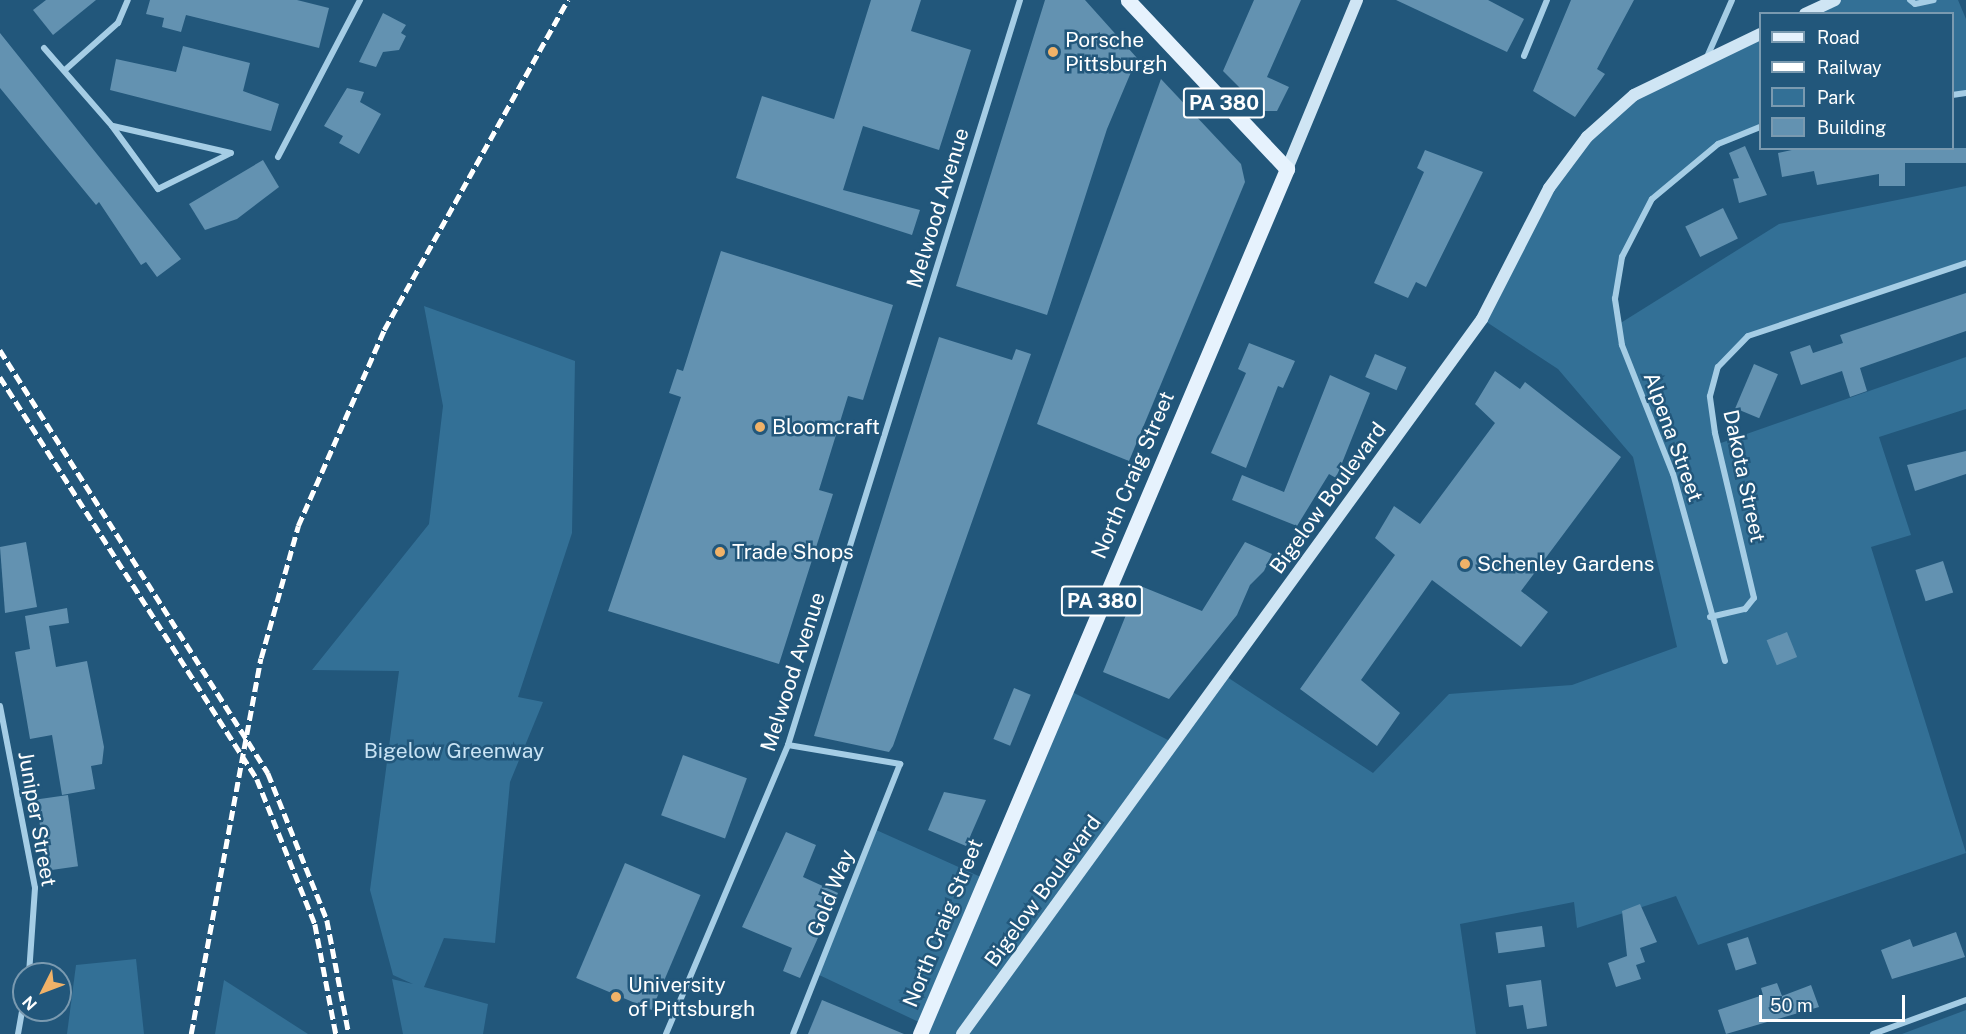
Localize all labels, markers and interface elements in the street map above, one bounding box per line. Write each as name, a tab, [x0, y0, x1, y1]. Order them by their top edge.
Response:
legend	[1759, 12, 1954, 150]
place label: Porsche Pittsburgh	[1065, 27, 1167, 77]
text: Road	[1817, 27, 1860, 48]
marker: Porsche Pittsburgh	[1046, 45, 1060, 59]
text: Railway	[1817, 57, 1882, 78]
road number: PA 380	[1182, 86, 1266, 120]
text: Park	[1817, 87, 1855, 108]
text: Building	[1817, 117, 1886, 138]
street label: Melwood Avenue	[902, 125, 974, 291]
street label: Alpena Street	[1638, 369, 1708, 505]
street label: North Craig Street	[1086, 387, 1180, 563]
street label: Dakota Street	[1718, 407, 1770, 545]
place label: Bloomcraft	[772, 414, 880, 440]
street label: Bigelow Boulevard	[1265, 417, 1391, 579]
marker: Bloomcraft	[753, 420, 767, 434]
place label: Trade Shops	[732, 539, 854, 565]
marker: Trade Shops	[713, 545, 727, 559]
place label: Schenley Gardens	[1477, 551, 1654, 577]
marker: Schenley Gardens	[1458, 557, 1472, 571]
road number: PA 380	[1060, 584, 1144, 618]
street label: Melwood Avenue	[755, 589, 831, 755]
park label: Bigelow Greenway	[364, 738, 544, 764]
street label: Juniper Street	[13, 749, 61, 889]
street label: Bigelow Boulevard	[980, 810, 1106, 972]
street label: North Craig Street	[898, 835, 988, 1011]
street label: Gold Way	[802, 845, 860, 941]
north arrow	[12, 962, 72, 1022]
place label: University of Pittsburgh	[628, 972, 755, 1022]
scale bar	[1762, 983, 1908, 1021]
marker: University of Pittsburgh	[609, 990, 623, 1004]
text: N	[18, 992, 41, 1014]
text: 50 m	[1770, 995, 1813, 1016]

